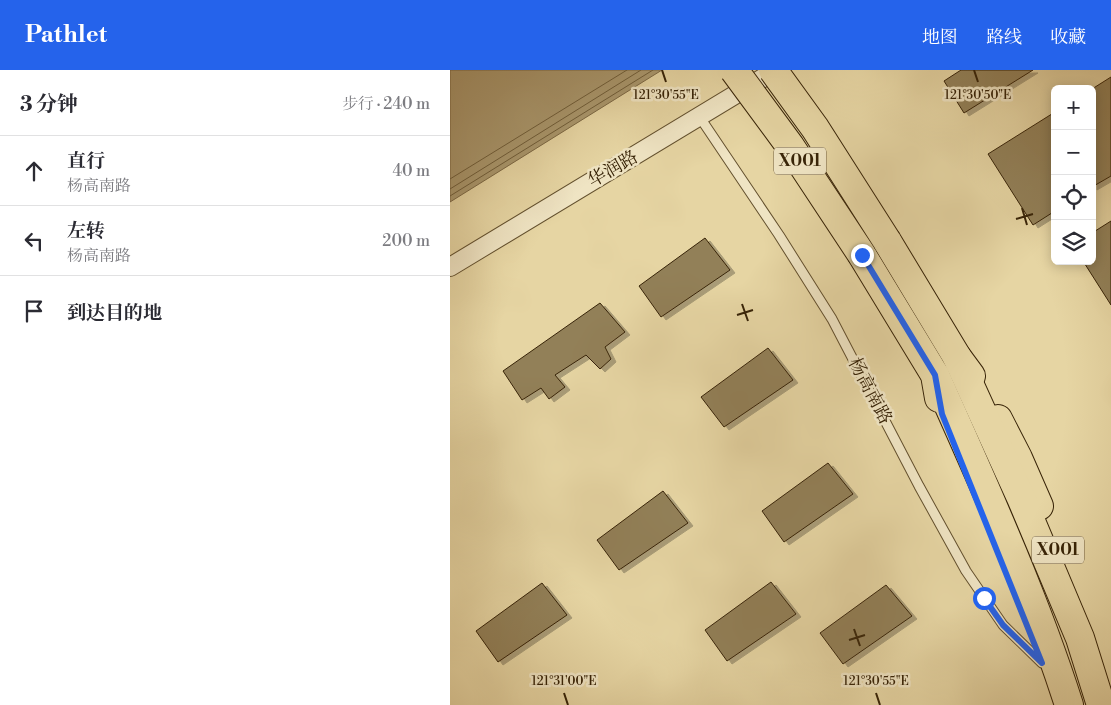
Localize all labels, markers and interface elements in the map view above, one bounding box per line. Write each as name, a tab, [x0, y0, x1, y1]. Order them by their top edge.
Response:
text: Pathlet	[25, 20, 107, 50]
text: 地图	[922, 26, 958, 49]
text: 路线	[986, 26, 1022, 49]
text: 收藏	[1050, 26, 1086, 49]
map controls	[1051, 85, 1096, 265]
button: +	[1051, 85, 1096, 130]
text: 121°30'55"E	[633, 88, 699, 103]
text: 121°30'50"E	[945, 88, 1011, 103]
text: 3 分钟	[20, 92, 78, 118]
text: 步行 · 240 m	[342, 94, 430, 114]
button: −	[1051, 130, 1096, 175]
street label: 华润路	[584, 146, 642, 192]
road number: X001	[774, 148, 826, 174]
text: 直行	[67, 149, 105, 173]
icon: ahead	[20, 157, 48, 185]
text: 40 m	[393, 161, 430, 181]
button: locate	[1051, 175, 1096, 220]
text: 杨高南路	[67, 176, 131, 196]
text: 左转	[67, 219, 105, 243]
button: layers	[1051, 220, 1096, 265]
icon: left	[20, 227, 48, 255]
text: 200 m	[382, 231, 430, 251]
route end	[851, 244, 874, 267]
text: 杨高南路	[67, 246, 131, 266]
icon: arrive	[20, 297, 48, 325]
text: 到达目的地	[67, 301, 162, 325]
street label: 杨高南路	[843, 354, 897, 428]
road number: X001	[1032, 536, 1084, 564]
route start	[973, 587, 996, 610]
text: 121°31'00"E	[531, 674, 597, 689]
text: 121°30'55"E	[843, 674, 909, 689]

